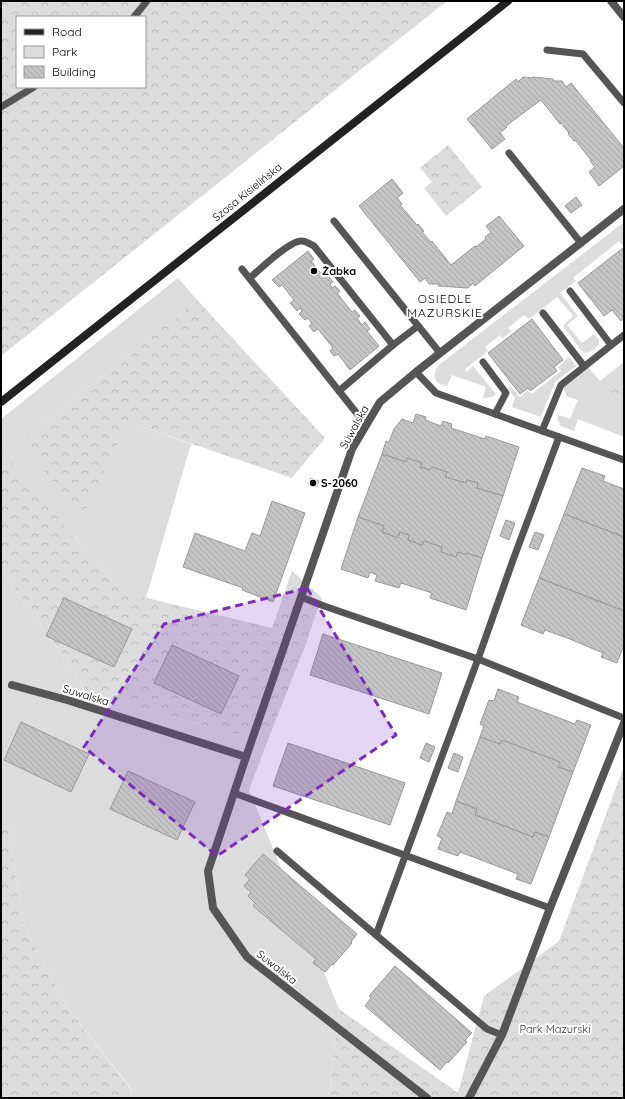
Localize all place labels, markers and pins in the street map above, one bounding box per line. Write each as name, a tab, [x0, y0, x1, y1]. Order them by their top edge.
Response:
place label: Żabka	[322, 264, 356, 278]
marker: Żabka	[309, 266, 319, 276]
place label: S-2060	[321, 476, 358, 490]
marker: S-2060	[308, 478, 318, 488]

